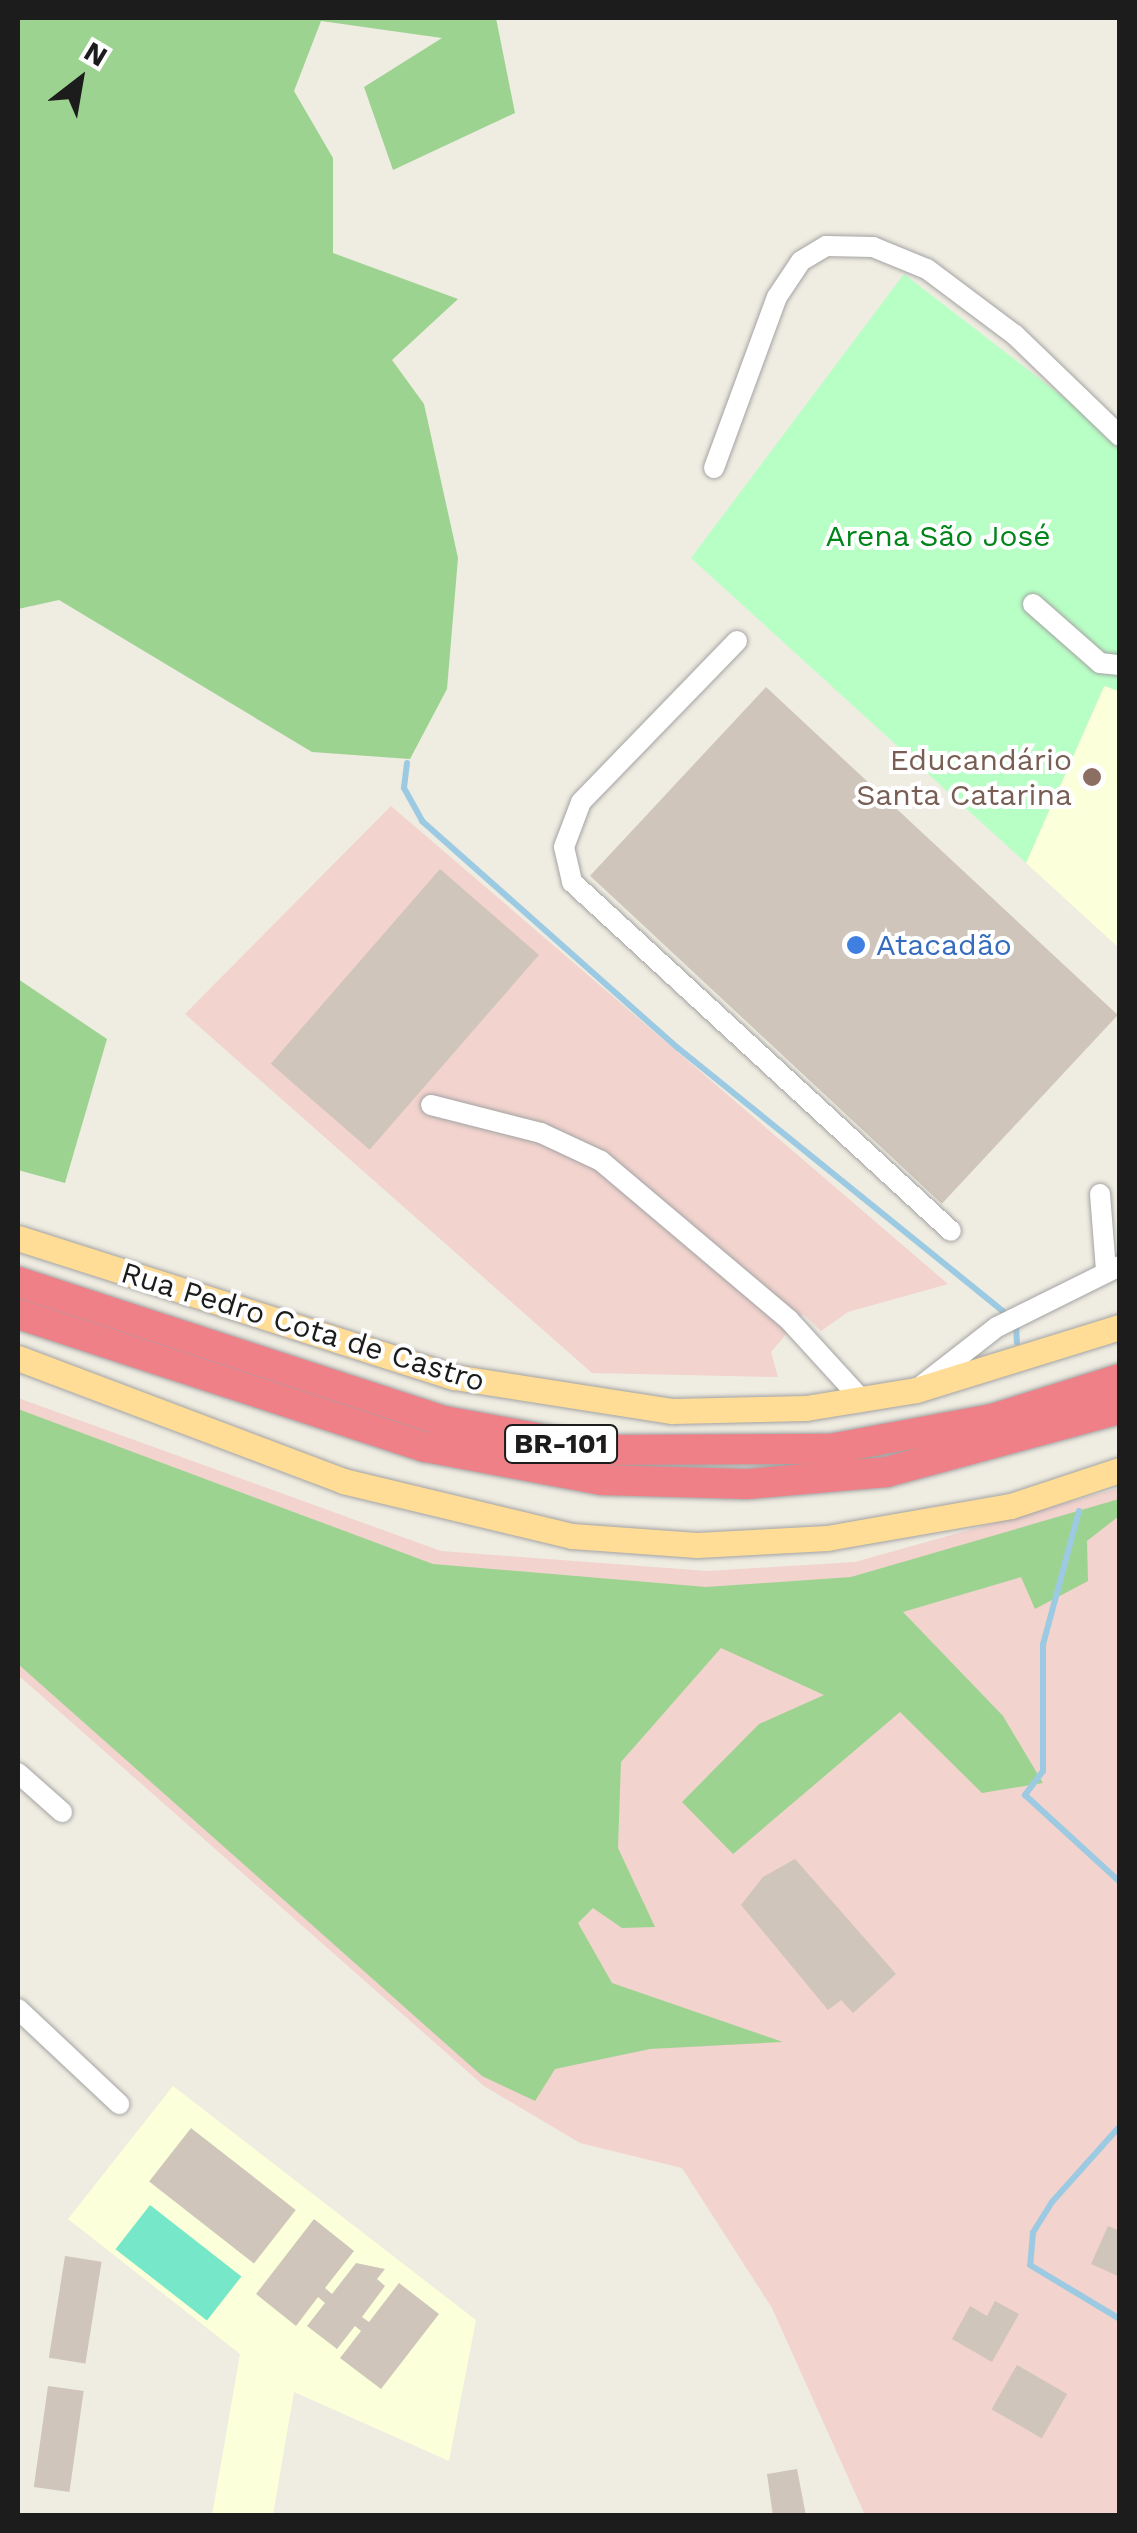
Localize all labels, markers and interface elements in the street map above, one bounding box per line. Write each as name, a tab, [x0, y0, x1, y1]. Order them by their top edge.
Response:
north arrow	[30, 30, 130, 130]
text: N	[78, 34, 113, 73]
park label: Arena São José	[825, 518, 1051, 554]
place label: Educandário Santa Catarina	[856, 742, 1072, 812]
marker: Educandário Santa Catarina	[1081, 766, 1103, 788]
place label: Atacadão	[876, 927, 1012, 963]
marker: Atacadão	[845, 934, 867, 956]
street label: Rua Pedro Cota de Castro	[116, 1254, 490, 1400]
road number: BR-101	[504, 1421, 618, 1467]

